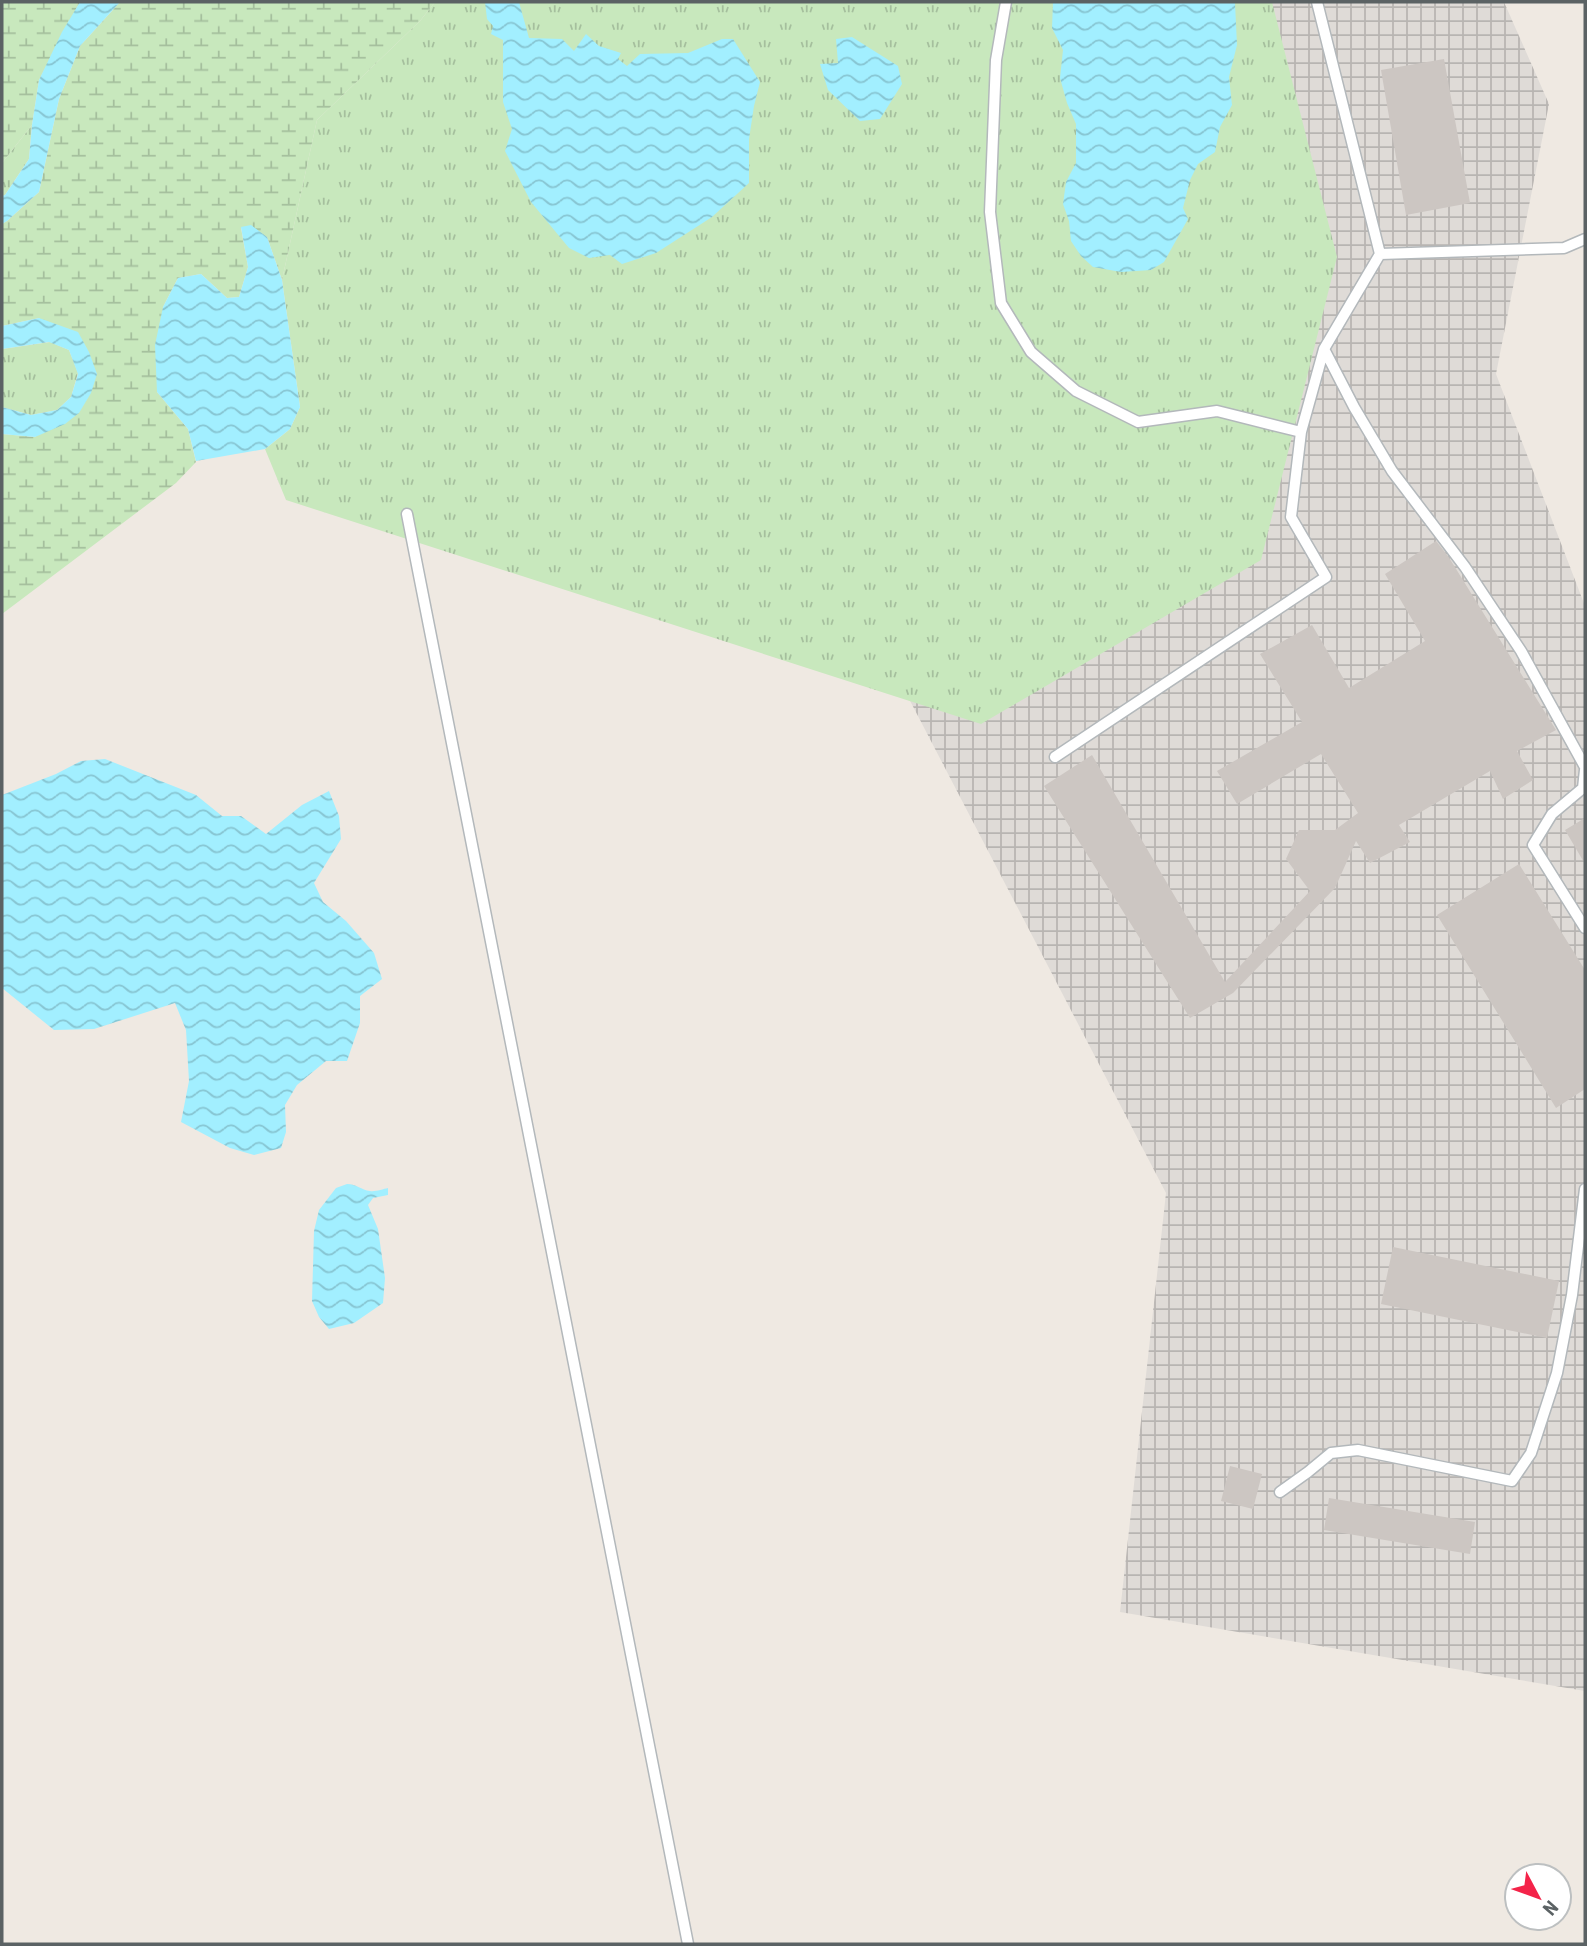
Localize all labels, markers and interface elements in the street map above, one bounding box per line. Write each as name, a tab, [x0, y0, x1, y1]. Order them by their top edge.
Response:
north arrow	[1503, 1862, 1573, 1932]
text: N	[1538, 1896, 1563, 1920]

